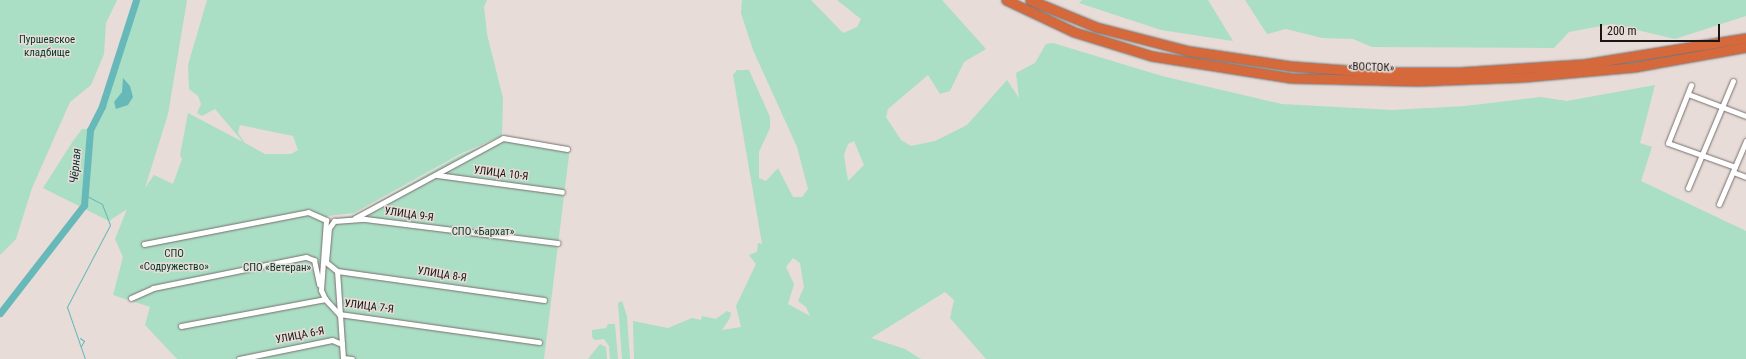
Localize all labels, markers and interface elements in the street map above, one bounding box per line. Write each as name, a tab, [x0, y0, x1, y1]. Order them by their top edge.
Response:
scale bar	[1602, 16, 1722, 42]
text: 200 m	[1607, 24, 1637, 38]
park label: Пуршевское кладбище	[19, 34, 75, 60]
street label: «ВОСТОК»	[1348, 61, 1394, 75]
water label: Чёрная	[67, 148, 85, 184]
street label: УЛИЦА 10-Я	[473, 164, 529, 184]
street label: УЛИЦА 9-Я	[383, 205, 435, 225]
park label: СПО «Бархат»	[452, 225, 514, 239]
park label: СПО «Содружество»	[139, 248, 209, 274]
park label: СПО «Ветеран»	[243, 261, 311, 275]
street label: УЛИЦА 8-Я	[416, 265, 468, 285]
street label: УЛИЦА 7-Я	[344, 297, 394, 317]
street label: УЛИЦА 6-Я	[274, 325, 326, 347]

